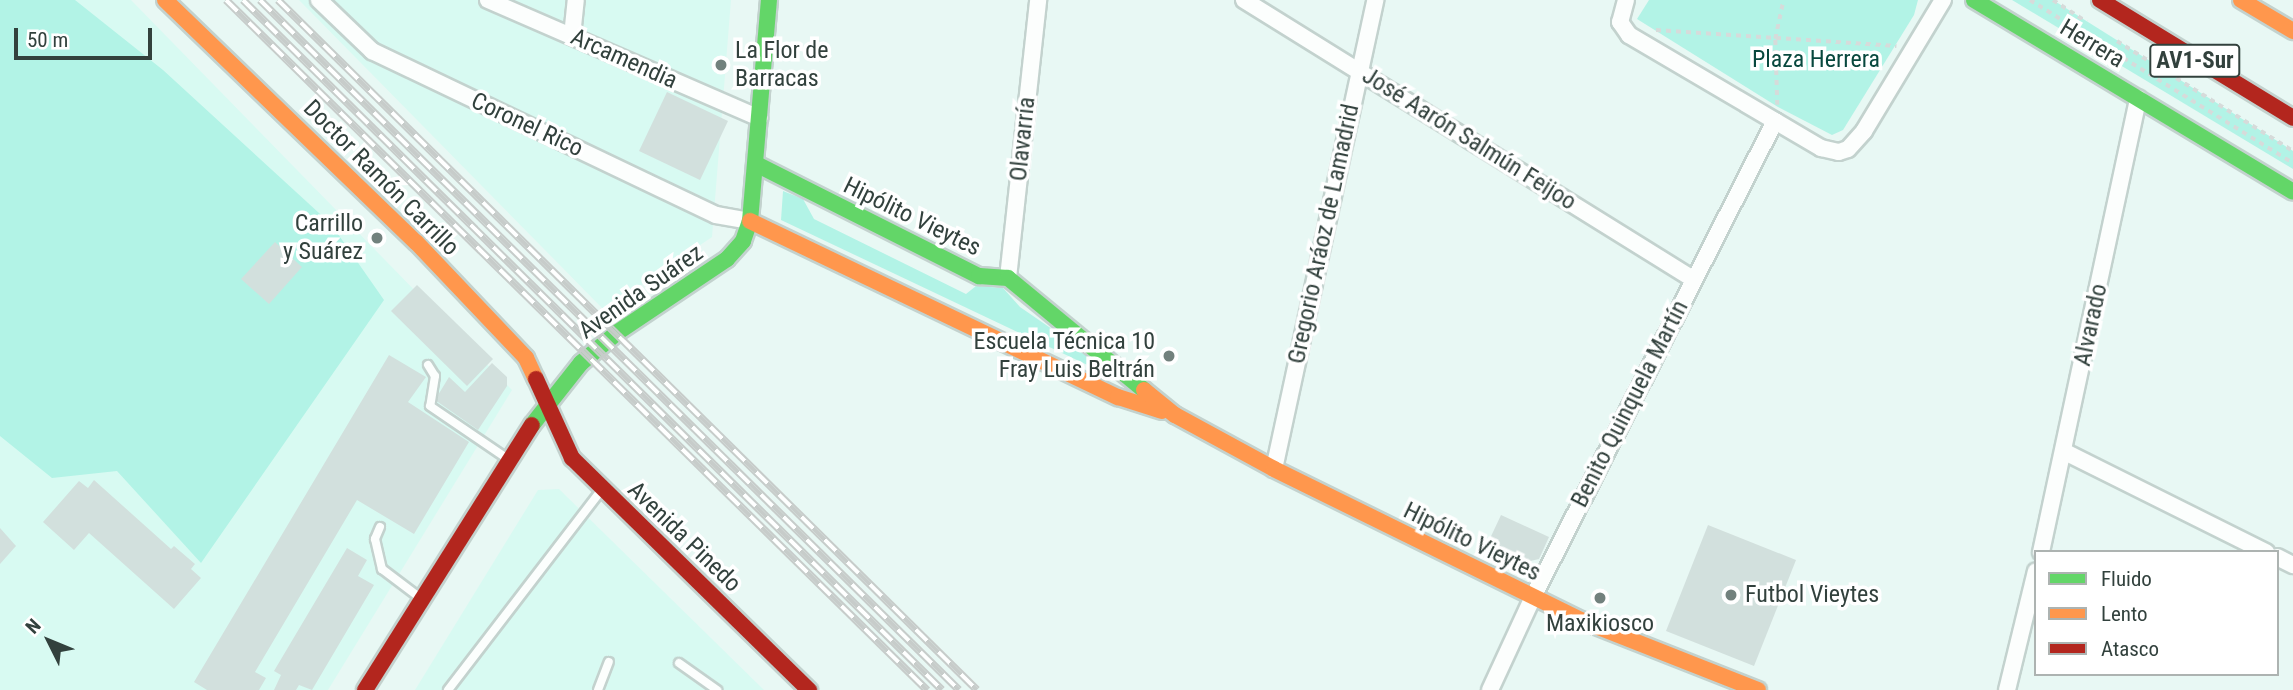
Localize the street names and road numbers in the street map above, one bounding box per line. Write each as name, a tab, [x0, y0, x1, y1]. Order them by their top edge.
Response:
street label: Herrera	[2055, 14, 2129, 74]
street label: Arcamendia	[566, 23, 682, 95]
road number: AV1-Sur	[2148, 41, 2242, 80]
street label: José Aarón Salmún Feijoo	[1357, 61, 1581, 217]
street label: Coronel Rico	[467, 87, 587, 163]
street label: Doctor Ramón Carrillo	[297, 94, 465, 262]
street label: Olavarría	[1004, 95, 1042, 183]
street label: Gregorio Aráoz de Lamadrid	[1282, 102, 1366, 366]
street label: Hipólito Vieytes	[839, 171, 985, 263]
street label: Avenida Suárez	[573, 239, 709, 345]
street label: Alvarado	[2068, 281, 2114, 369]
street label: Benito Quinquela Martín	[1565, 296, 1695, 512]
street label: Avenida Pinedo	[621, 476, 747, 598]
street label: Hipólito Vieytes	[1399, 496, 1545, 588]

